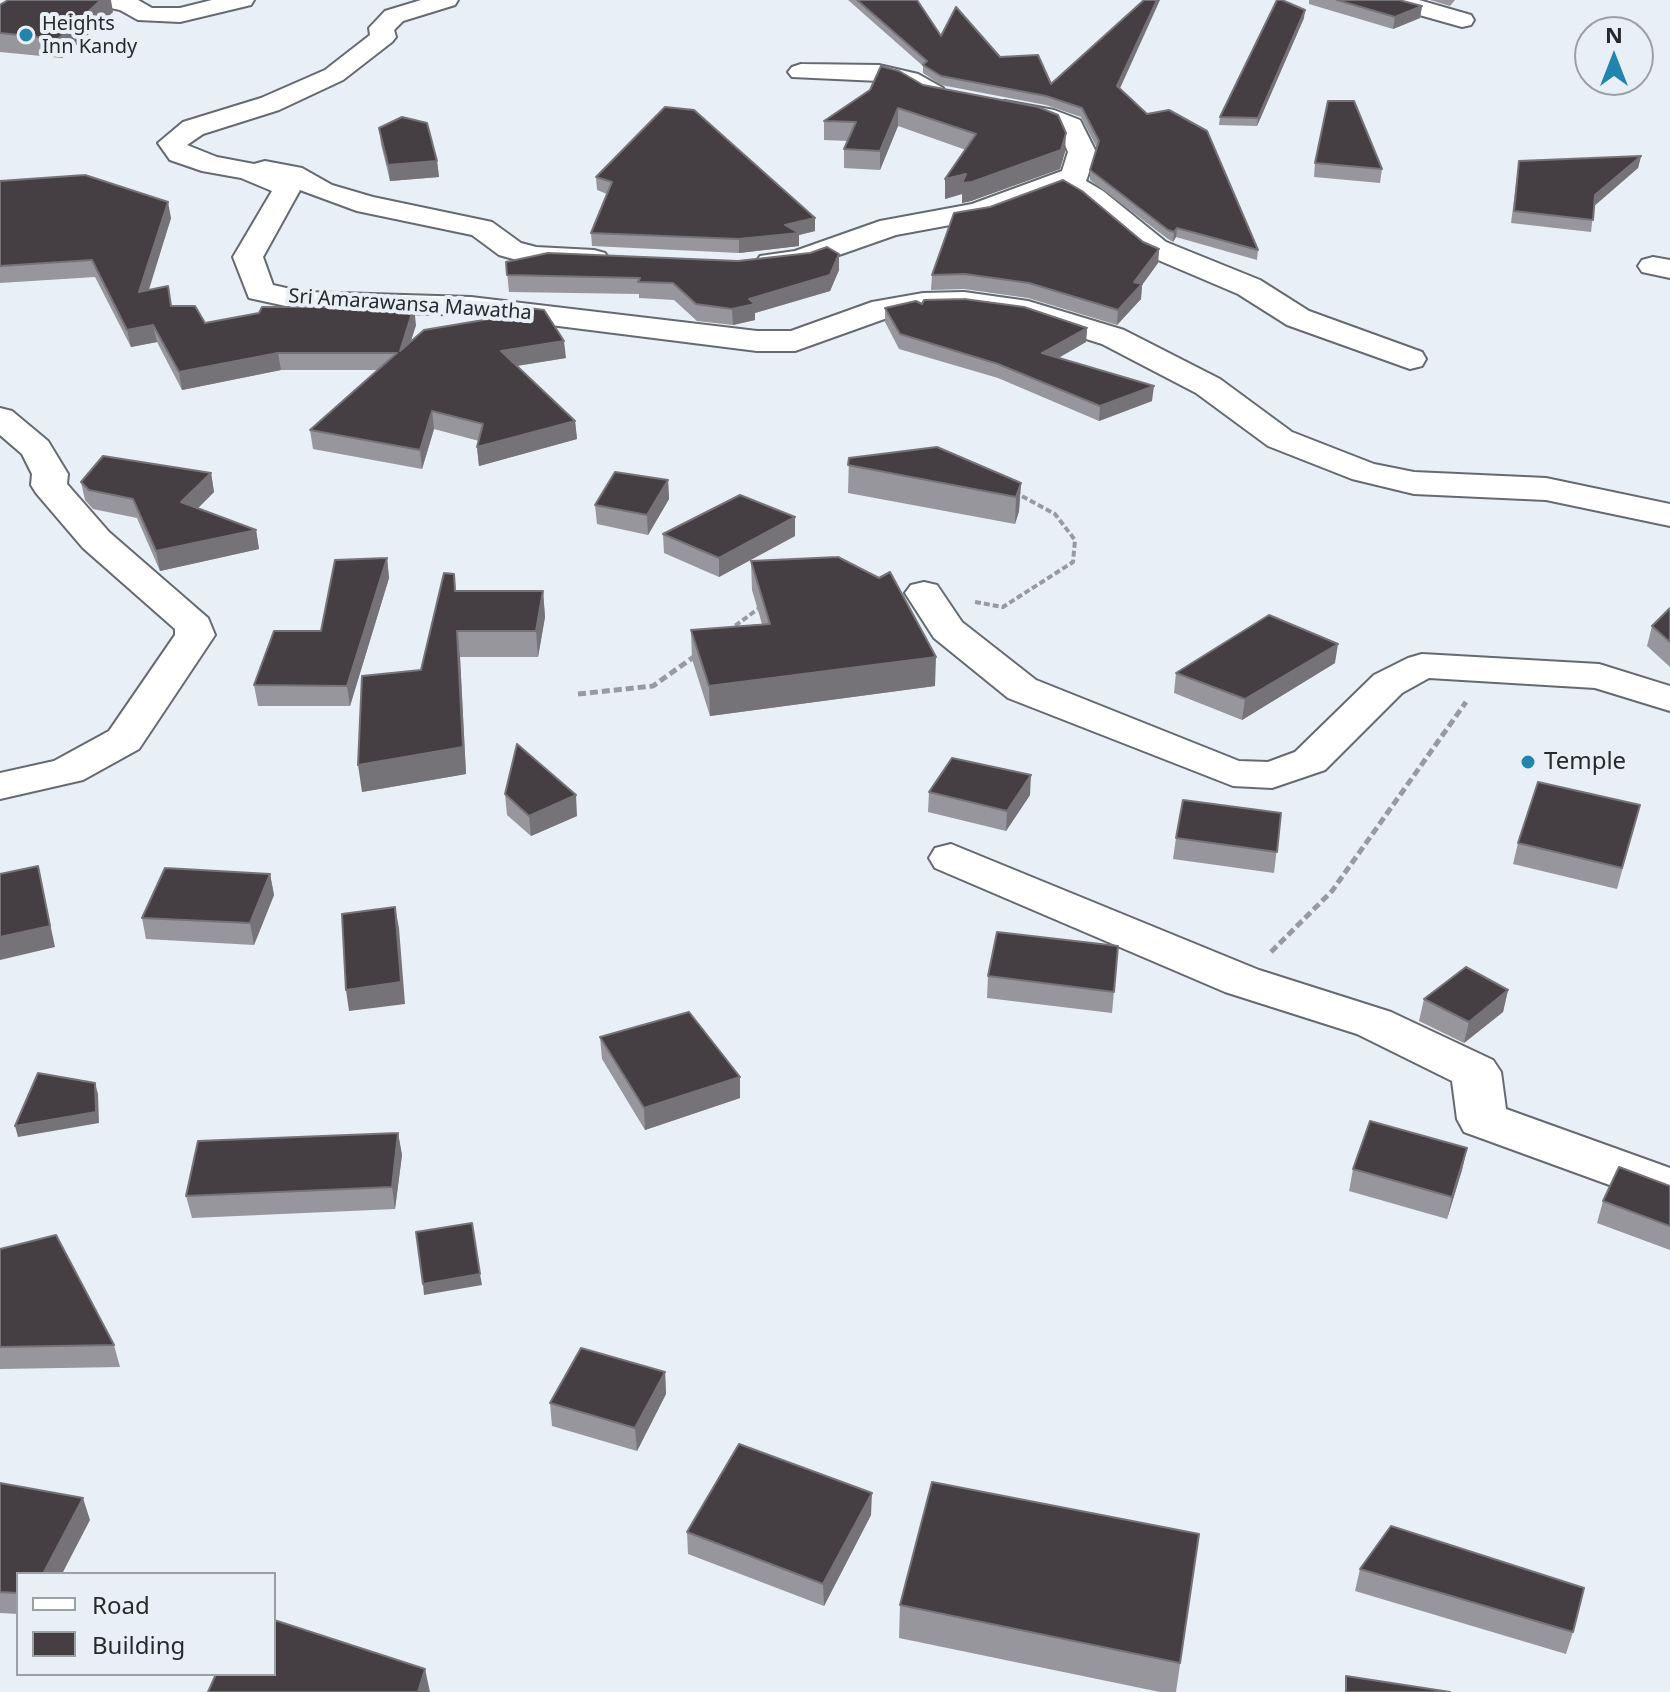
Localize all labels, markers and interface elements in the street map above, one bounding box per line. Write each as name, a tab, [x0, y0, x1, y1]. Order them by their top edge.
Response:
place label: Heights Inn Kandy	[42, 12, 137, 59]
north arrow	[1574, 16, 1654, 96]
text: N	[1605, 19, 1623, 49]
marker: Heights Inn Kandy	[17, 26, 35, 44]
street label: Sri Amarawansa Mawatha	[288, 285, 532, 325]
place label: Temple	[1544, 748, 1626, 776]
marker: Temple	[1519, 753, 1537, 771]
legend	[16, 1572, 276, 1676]
text: Road	[92, 1588, 150, 1621]
text: Building	[92, 1628, 185, 1661]

